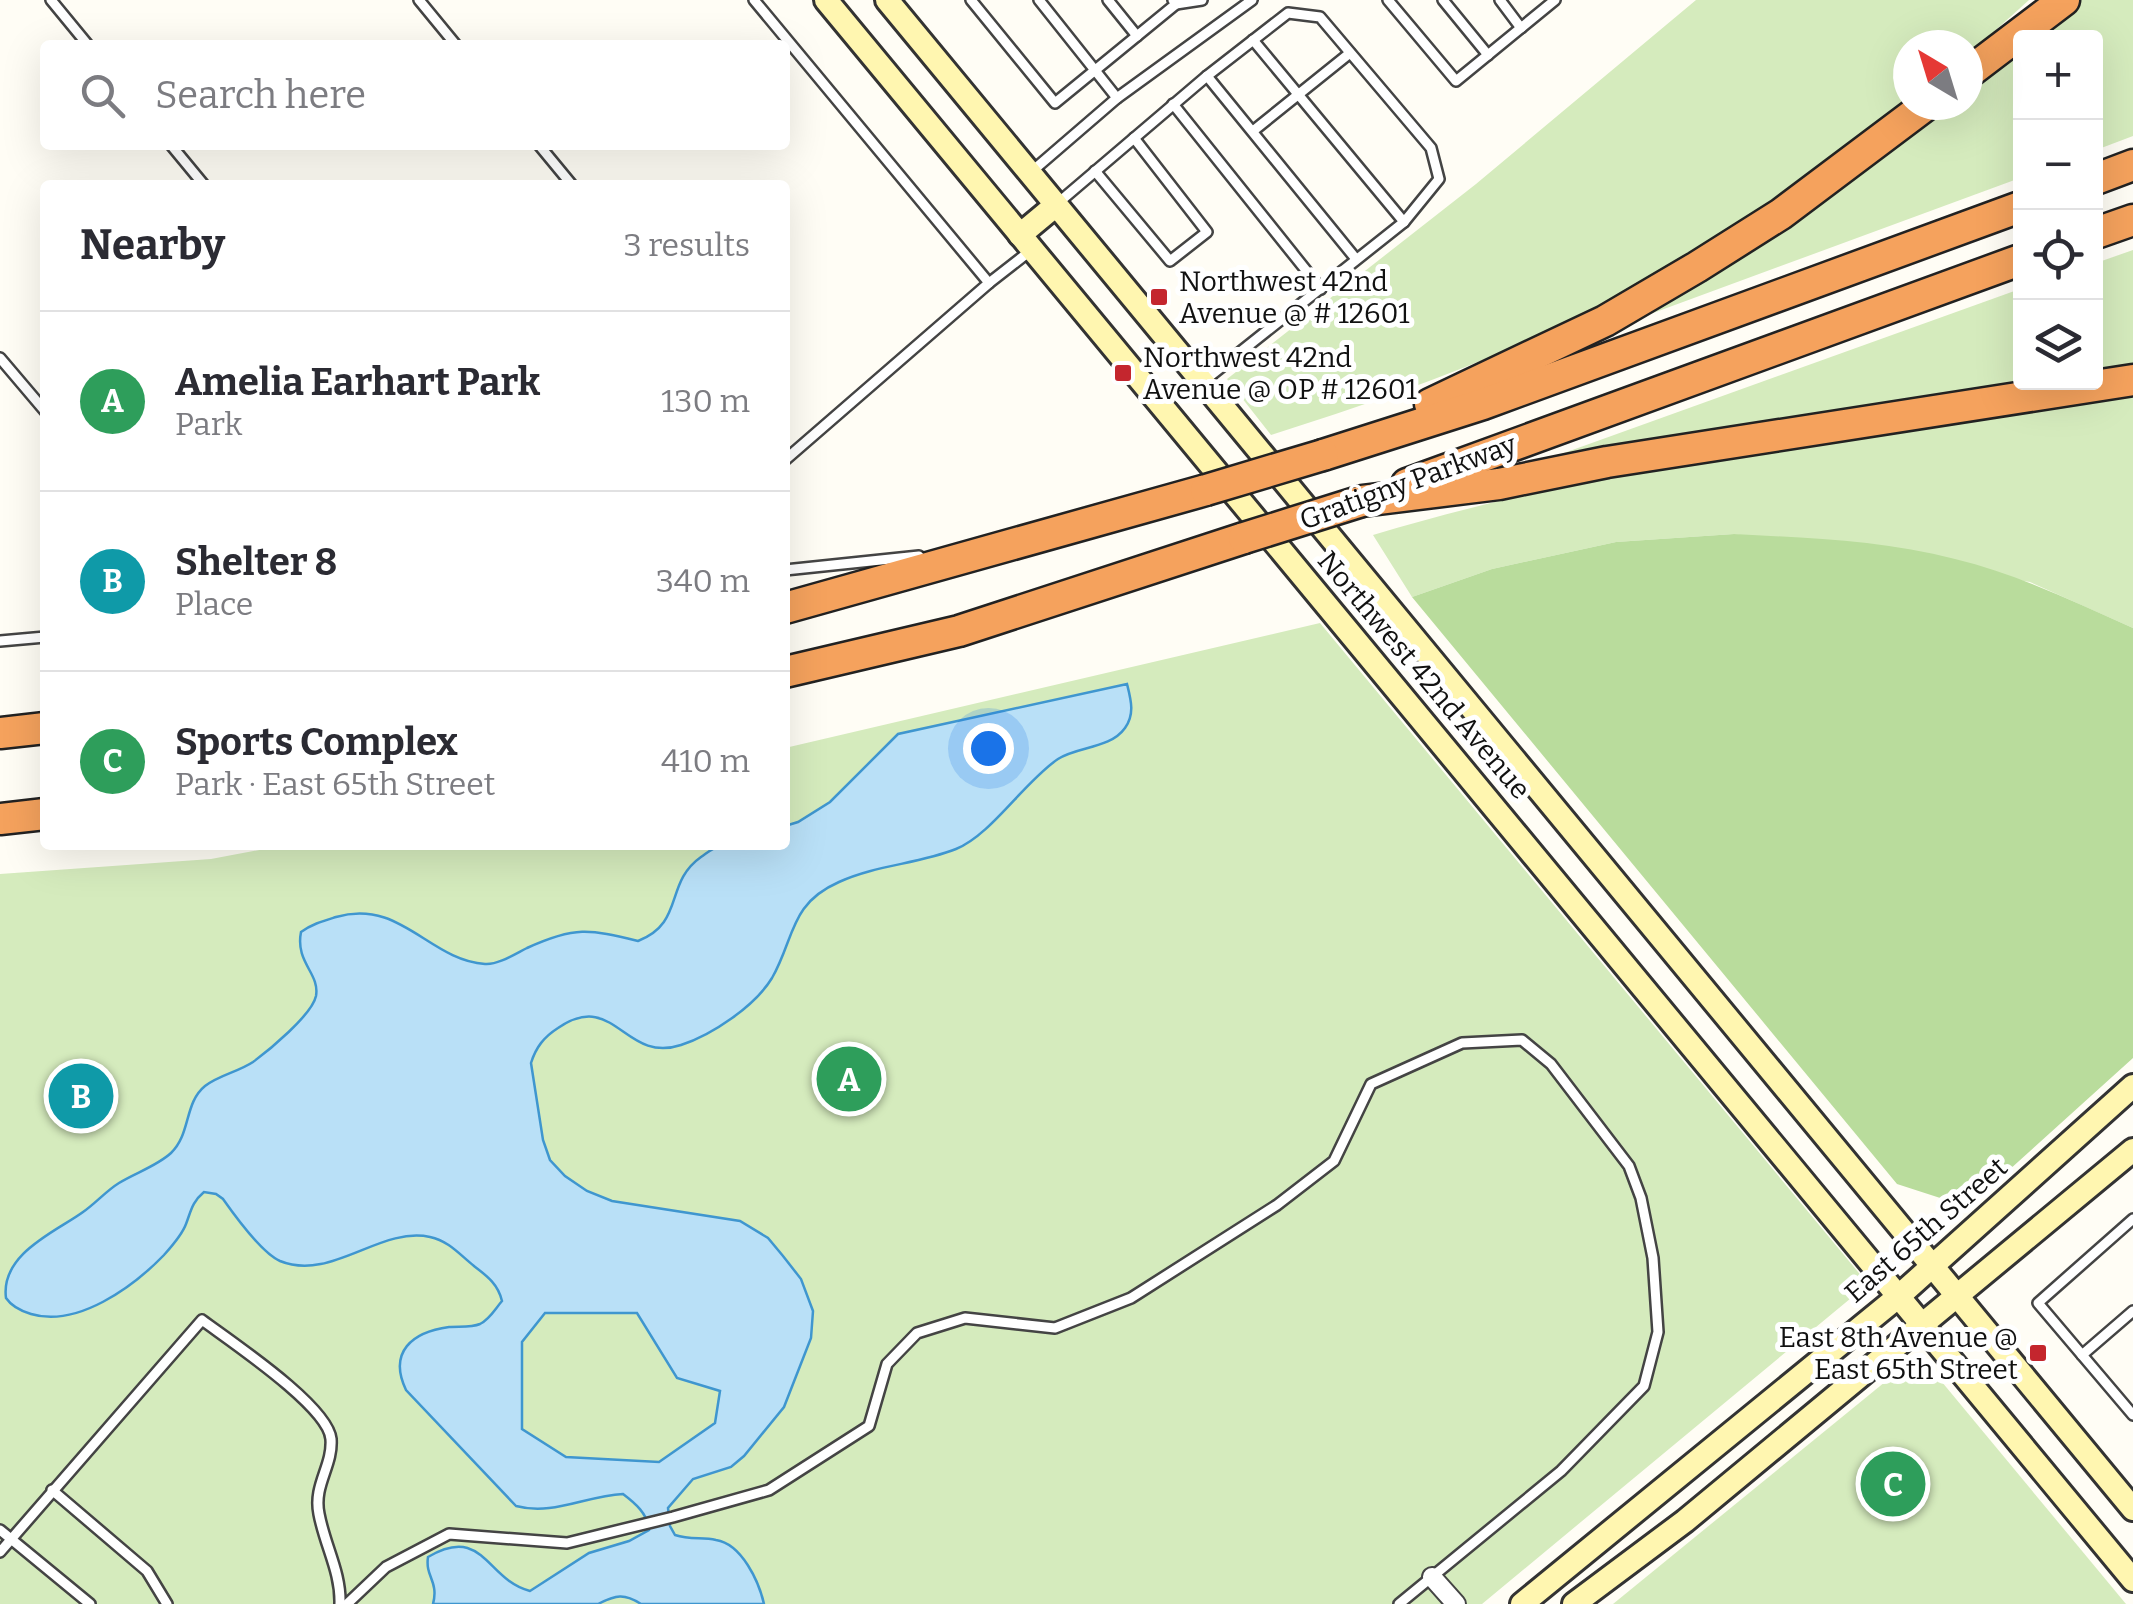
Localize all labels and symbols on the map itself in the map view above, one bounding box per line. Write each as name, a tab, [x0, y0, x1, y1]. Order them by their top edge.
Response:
north arrow	[1893, 30, 1983, 120]
place label: Northwest 42nd Avenue @ # 12601	[1179, 265, 1410, 330]
marker: Northwest 42nd Avenue @ # 12601	[1148, 286, 1170, 308]
place label: Northwest 42nd Avenue @ OP # 12601	[1143, 341, 1417, 406]
marker: Northwest 42nd Avenue @ OP # 12601	[1112, 362, 1134, 384]
street label: Gratigny Parkway	[1295, 427, 1521, 537]
street label: Northwest 42nd Avenue	[1311, 545, 1537, 805]
your location	[963, 723, 1014, 774]
pin: A	[816, 1042, 882, 1116]
pin: B	[48, 1058, 114, 1134]
street label: East 65th Street	[1838, 1151, 2014, 1309]
place label: East 8th Avenue @ East 65th Street	[1779, 1321, 2018, 1386]
marker: East 8th Avenue @ East 65th Street	[2027, 1342, 2049, 1364]
pin: C	[1860, 1446, 1926, 1522]

